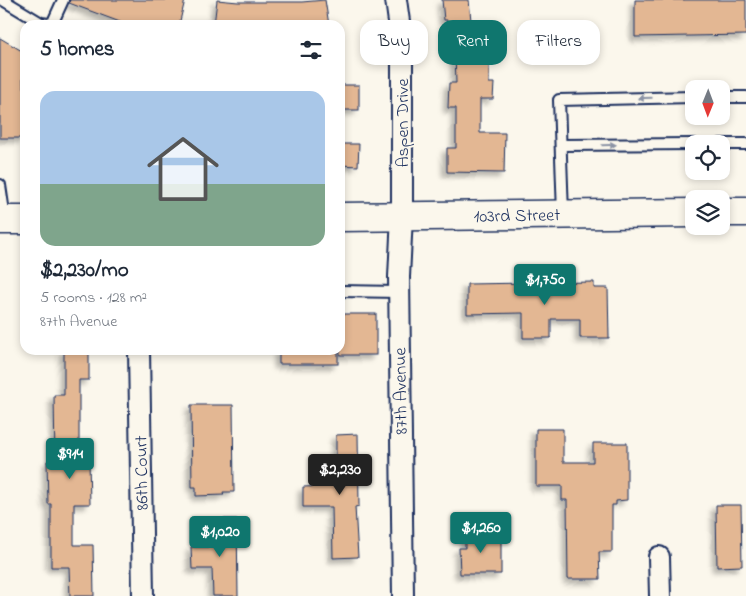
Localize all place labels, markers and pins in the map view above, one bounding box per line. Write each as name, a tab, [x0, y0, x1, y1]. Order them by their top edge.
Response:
pin: $1,750	[504, 264, 586, 306]
pin: $914	[40, 438, 100, 480]
pin: $2,230	[299, 454, 381, 496]
pin: $1,260	[440, 512, 522, 554]
pin: $1,020	[179, 516, 261, 558]

